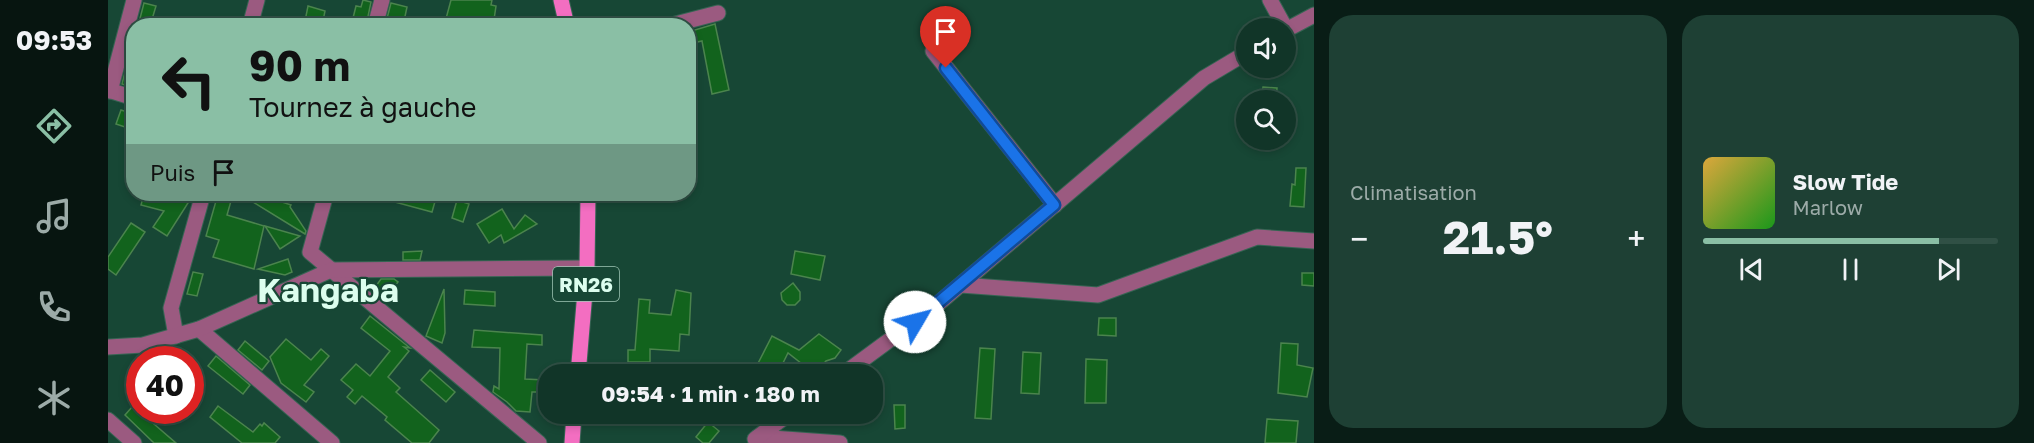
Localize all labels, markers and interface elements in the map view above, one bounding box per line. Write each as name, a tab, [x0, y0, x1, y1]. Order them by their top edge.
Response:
pin	[920, 6, 971, 68]
icon: arrive	[929, 15, 962, 48]
map controls	[1236, 18, 1296, 150]
button: sound	[1236, 18, 1296, 78]
text: 09:53	[16, 24, 92, 56]
text: 90 m	[249, 40, 350, 90]
icon: left	[150, 42, 228, 120]
button: search	[1236, 90, 1296, 150]
text: Tournez à gauche	[249, 91, 476, 123]
icon: directions	[33, 105, 75, 147]
icon: arrive	[207, 156, 240, 189]
text: Puis	[150, 159, 195, 186]
text: Slow Tide	[1793, 168, 1898, 195]
text: Climatisation	[1350, 180, 1477, 204]
icon: music	[33, 195, 75, 237]
text: Marlow	[1793, 195, 1863, 219]
text: 21.5°	[1443, 210, 1553, 264]
text: −	[1350, 219, 1368, 258]
text: +	[1627, 219, 1646, 258]
icon: previous	[1735, 253, 1768, 286]
icon: pause	[1834, 253, 1867, 286]
icon: next	[1932, 253, 1965, 286]
road number: RN26	[553, 267, 619, 301]
district label: Kangaba	[257, 270, 399, 309]
icon: phone	[33, 286, 75, 328]
position arrow	[883, 290, 947, 354]
speed limit sign: 40	[126, 346, 204, 424]
icon: climate	[33, 377, 75, 419]
text: 09:54 · 1 min · 180 m	[601, 380, 820, 407]

